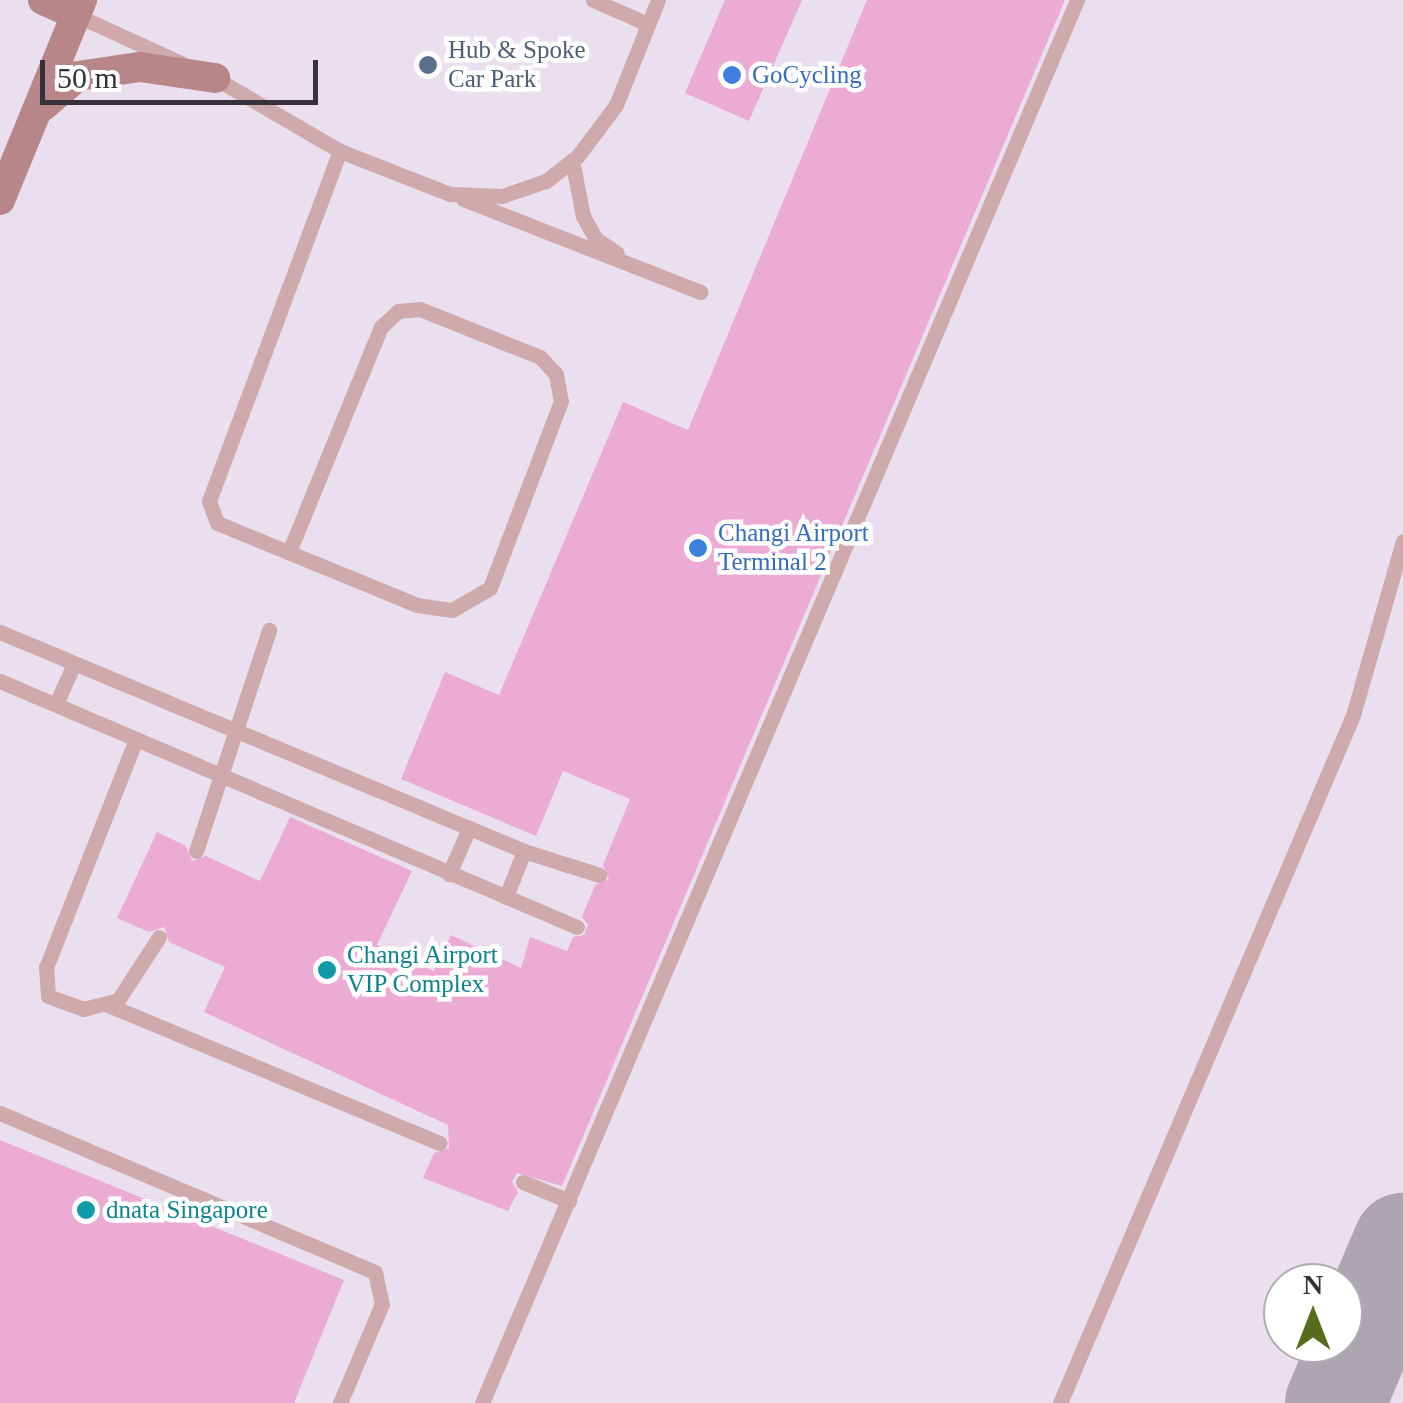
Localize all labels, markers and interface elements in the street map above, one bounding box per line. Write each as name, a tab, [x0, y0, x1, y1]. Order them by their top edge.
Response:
place label: Hub & Spoke Car Park	[448, 36, 586, 95]
scale bar	[45, 40, 322, 102]
marker: Hub & Spoke Car Park	[417, 54, 439, 76]
place label: GoCycling	[752, 60, 862, 90]
text: 50 m	[57, 61, 118, 94]
marker: GoCycling	[721, 64, 743, 86]
place label: Changi Airport Terminal 2	[718, 519, 870, 578]
marker: Changi Airport Terminal 2	[687, 537, 709, 559]
place label: Changi Airport VIP Complex	[347, 941, 499, 1000]
marker: Changi Airport VIP Complex	[316, 959, 338, 981]
place label: dnata Singapore	[106, 1195, 268, 1225]
marker: dnata Singapore	[75, 1199, 97, 1221]
north arrow	[1263, 1263, 1363, 1363]
text: N	[1303, 1269, 1323, 1300]

